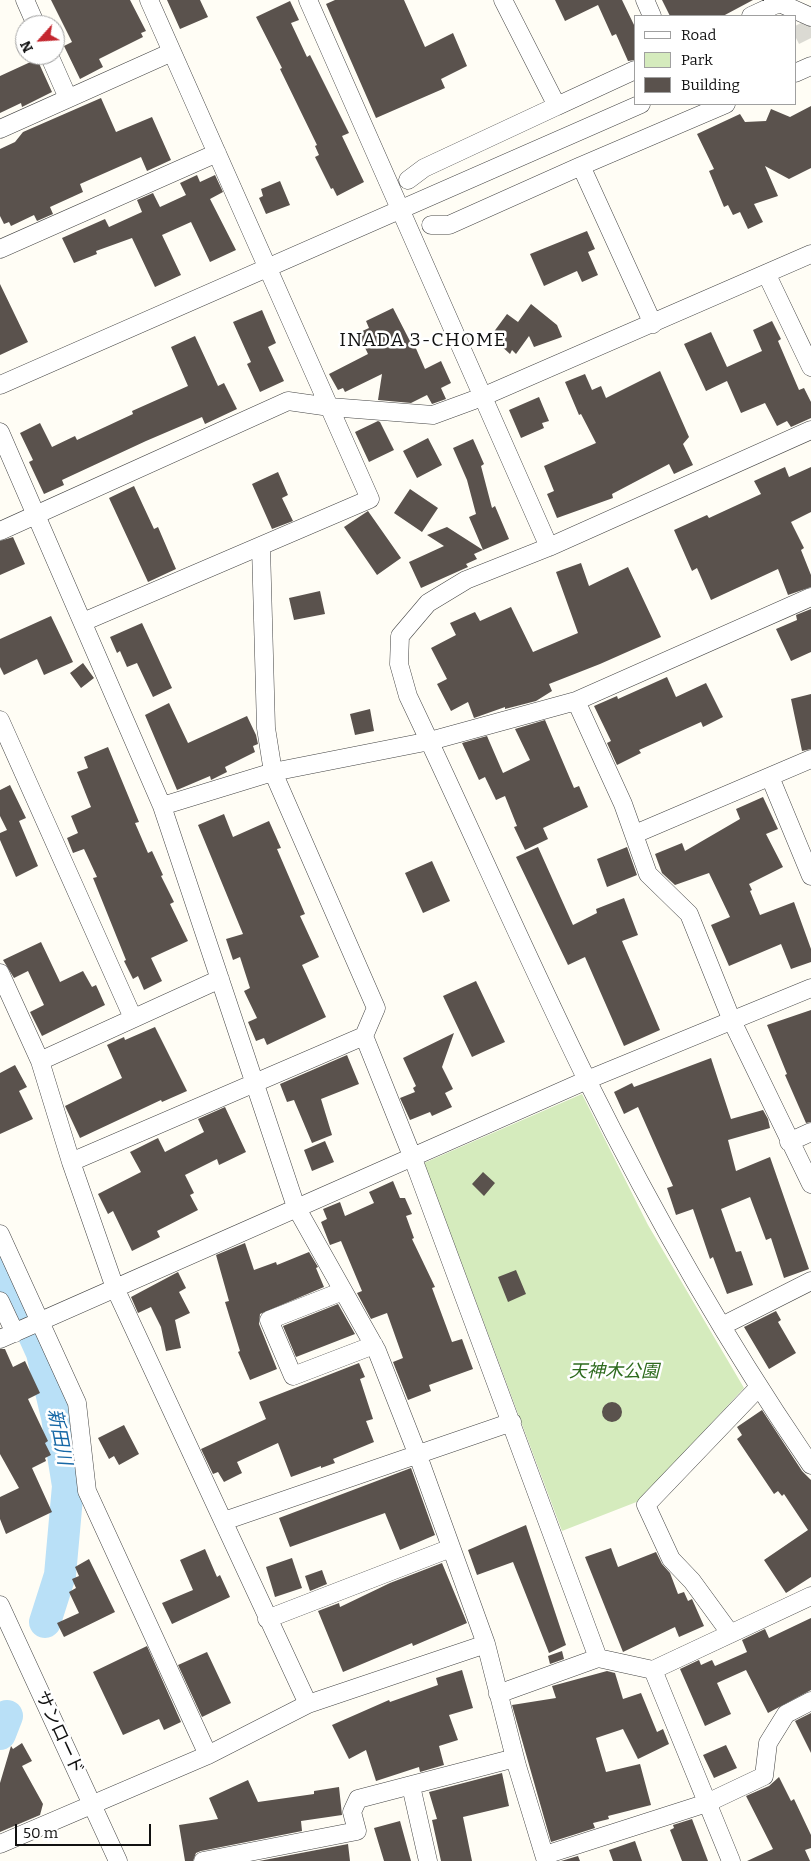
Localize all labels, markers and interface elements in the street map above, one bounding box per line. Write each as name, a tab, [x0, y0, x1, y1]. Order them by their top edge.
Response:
north arrow	[15, 15, 65, 65]
legend	[634, 15, 796, 105]
text: Road	[681, 26, 716, 44]
text: N	[17, 38, 37, 55]
text: Park	[681, 51, 713, 69]
text: Building	[681, 76, 740, 94]
district label: INADA 3-CHOME	[338, 330, 508, 352]
park label: 天神木公園	[569, 1361, 659, 1383]
water label: 新田川	[42, 1407, 76, 1467]
street label: サンロード	[30, 1688, 88, 1778]
scale bar	[18, 1814, 154, 1846]
text: 50 m	[23, 1824, 58, 1842]

